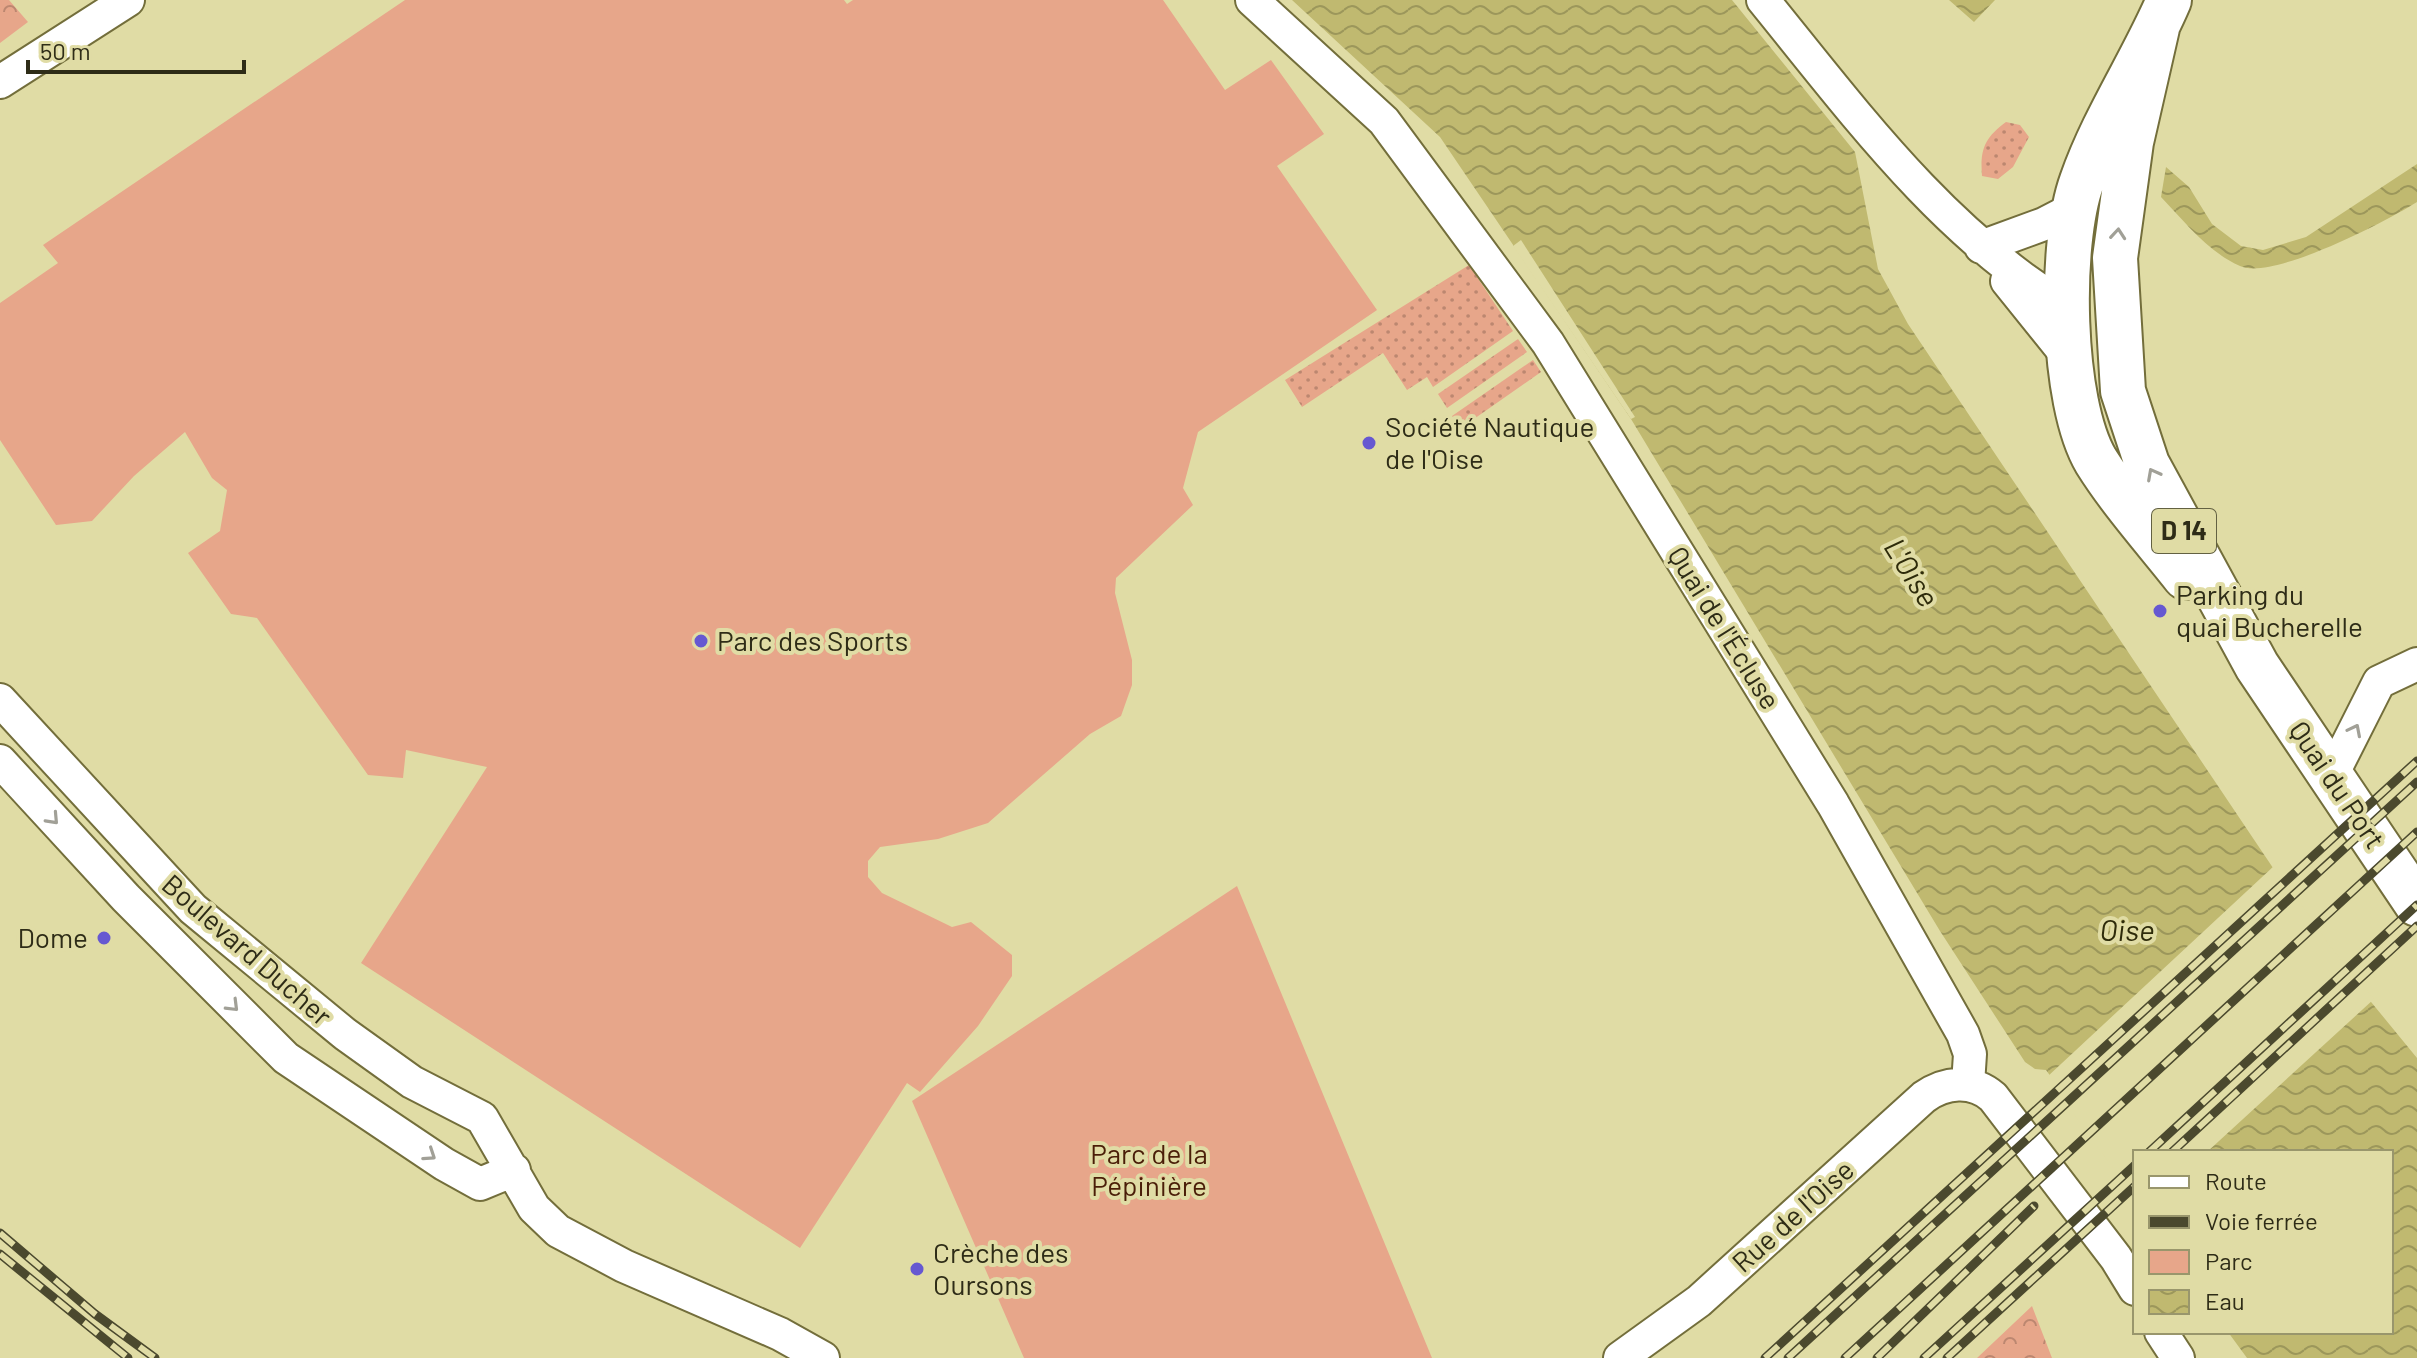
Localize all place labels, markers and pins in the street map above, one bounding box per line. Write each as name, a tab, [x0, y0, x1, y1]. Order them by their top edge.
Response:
place label: Société Nautique de l'Oise	[1385, 409, 1594, 475]
marker: Société Nautique de l'Oise	[1360, 434, 1378, 452]
place label: Parking du quai Bucherelle	[2176, 577, 2363, 643]
marker: Parking du quai Bucherelle	[2151, 602, 2169, 620]
place label: Parc des Sports	[717, 623, 908, 657]
marker: Parc des Sports	[692, 632, 710, 650]
place label: Dome	[18, 920, 88, 954]
marker: Dome	[95, 929, 113, 947]
place label: Crèche des Oursons	[933, 1235, 1068, 1301]
marker: Crèche des Oursons	[908, 1260, 926, 1278]

